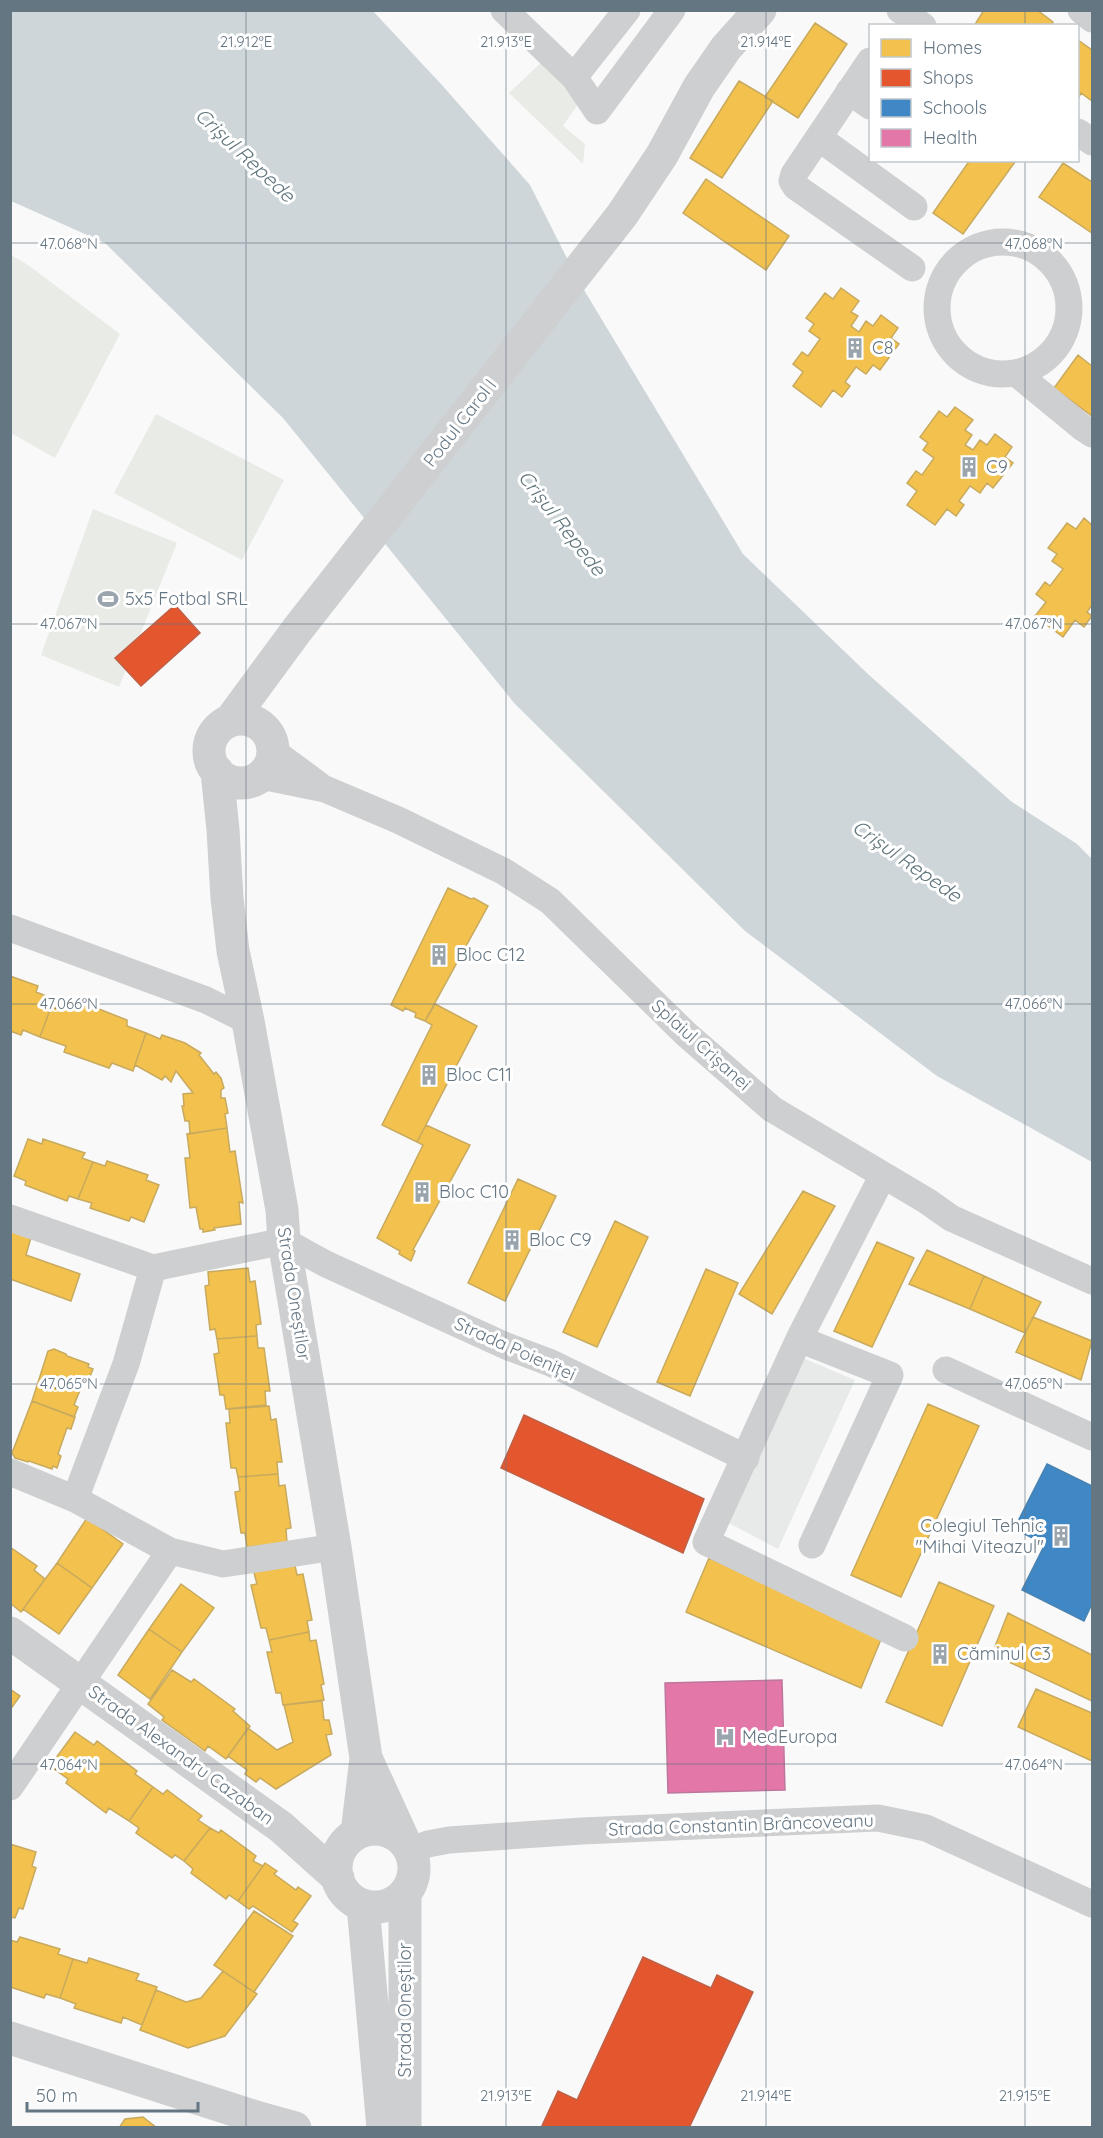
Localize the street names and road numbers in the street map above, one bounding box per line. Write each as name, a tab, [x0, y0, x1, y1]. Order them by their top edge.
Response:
street label: Podul Carol I	[418, 374, 501, 471]
street label: Splaiul Crișanei	[647, 994, 756, 1095]
street label: Strada Oneștilor	[273, 1225, 316, 1363]
street label: Strada Poieniței	[451, 1312, 579, 1386]
street label: Strada Alexandru Cazaban	[84, 1680, 279, 1830]
street label: Strada Constantin Brâncoveanu	[608, 1808, 874, 1841]
street label: Strada Oneștilor	[393, 1942, 416, 2078]

